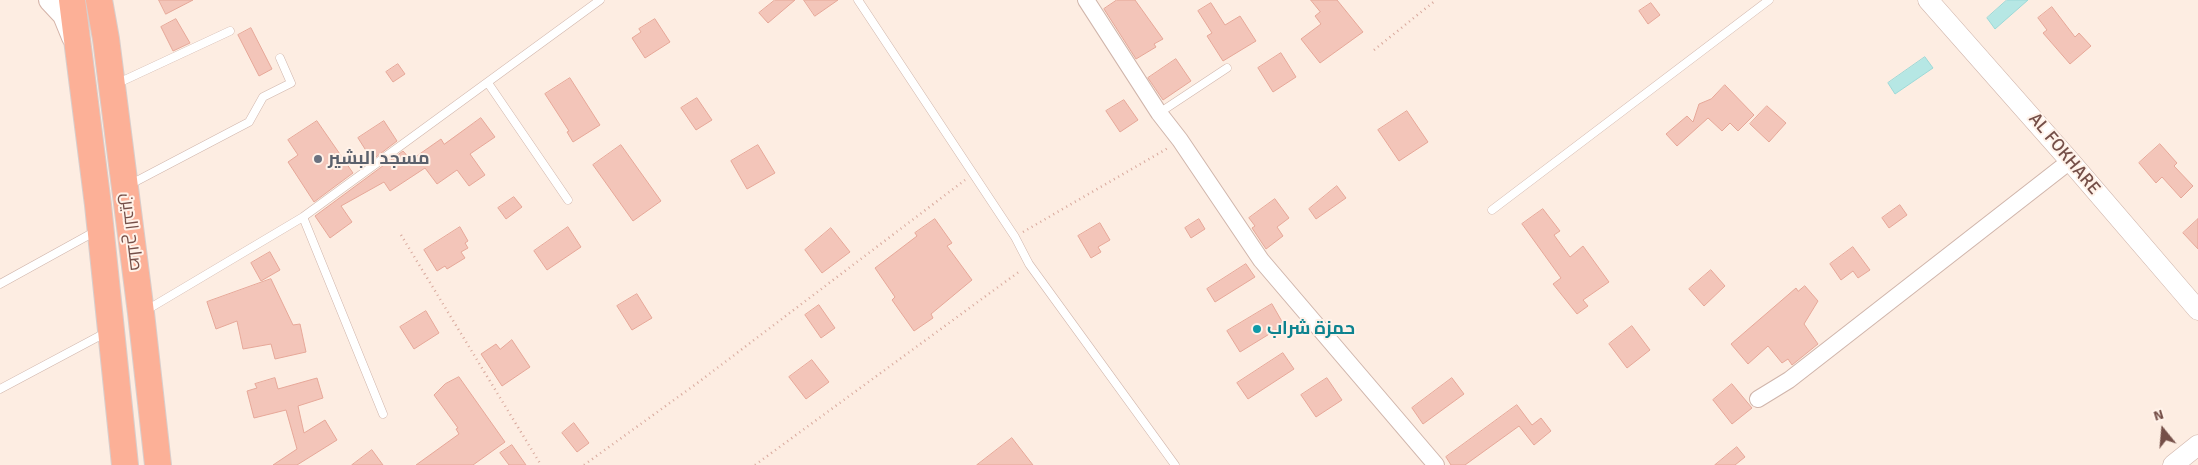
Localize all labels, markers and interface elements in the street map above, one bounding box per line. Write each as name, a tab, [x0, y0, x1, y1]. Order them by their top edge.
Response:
street label: AL FOKHARE	[2024, 109, 2104, 199]
place label: مسجد البشير	[328, 148, 430, 170]
marker: مسجد البشير	[312, 153, 324, 165]
street label: صلاح الدين	[116, 192, 146, 272]
place label: حمزة شراب	[1267, 318, 1355, 340]
marker: حمزة شراب	[1251, 323, 1263, 335]
north arrow	[2138, 405, 2188, 455]
text: N	[2151, 406, 2166, 425]

